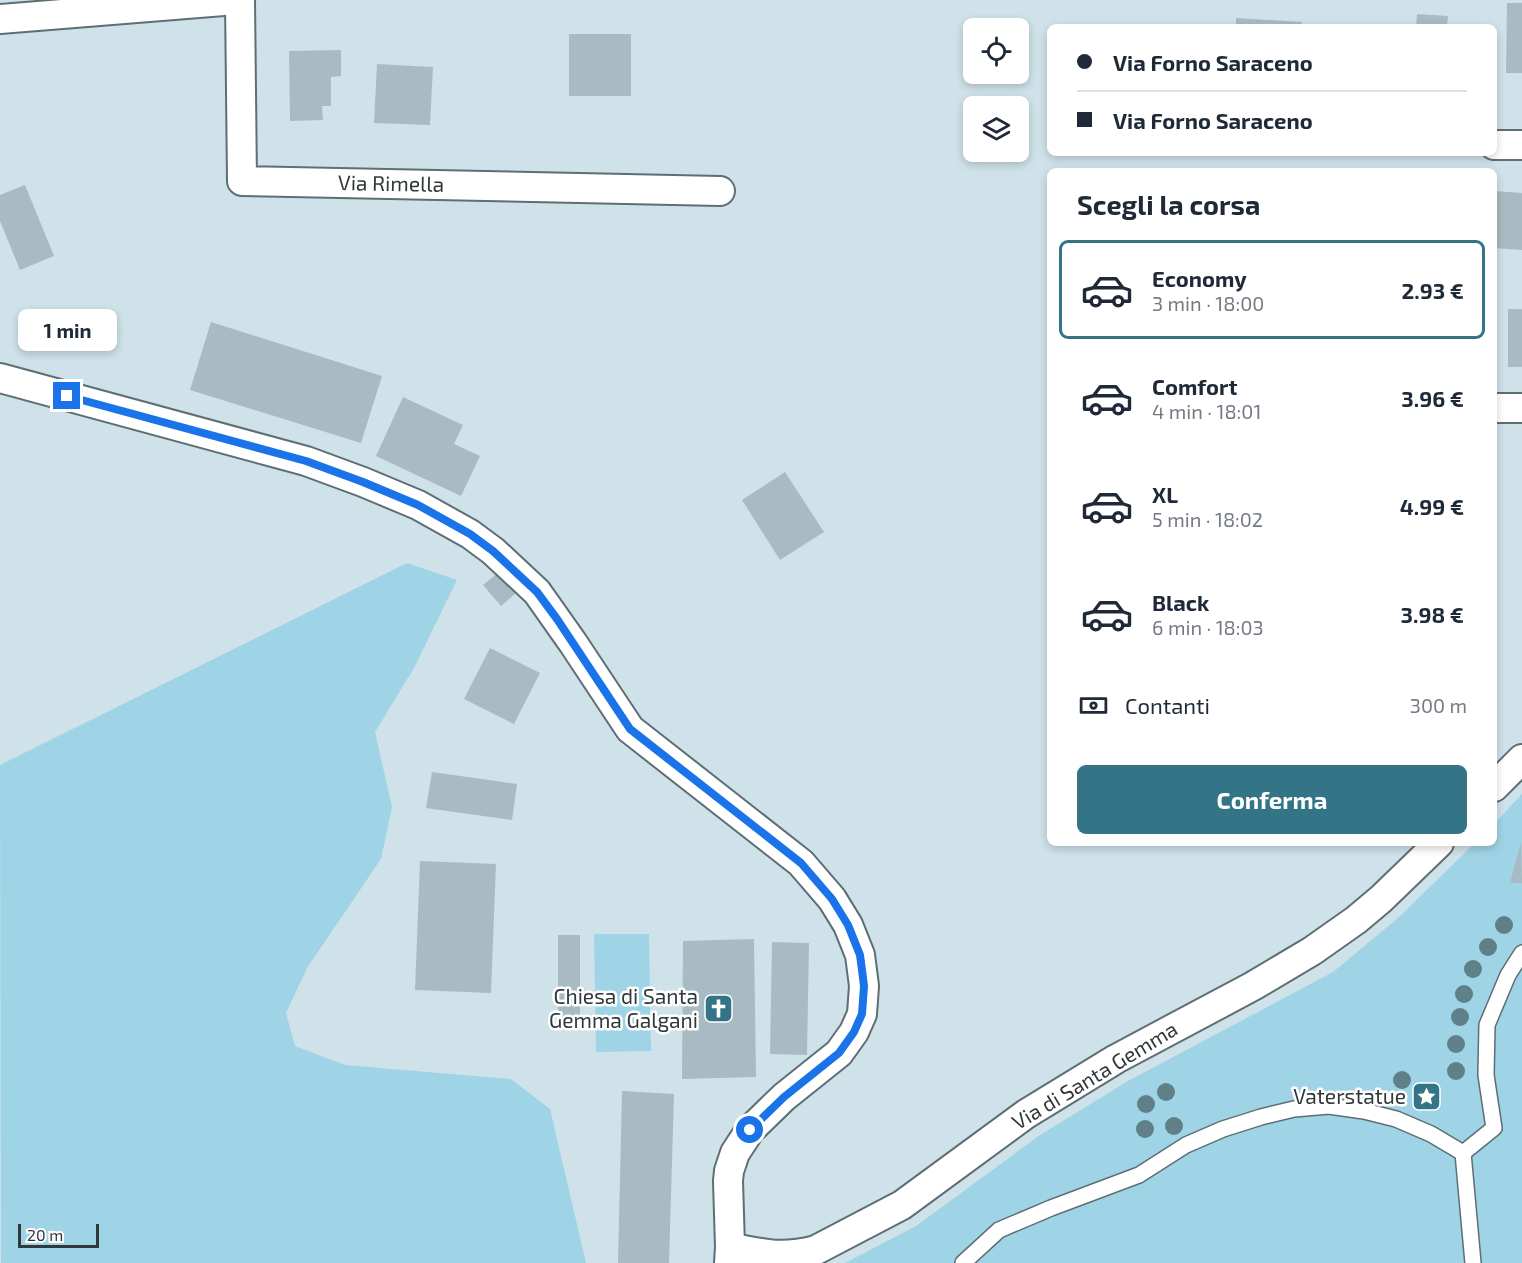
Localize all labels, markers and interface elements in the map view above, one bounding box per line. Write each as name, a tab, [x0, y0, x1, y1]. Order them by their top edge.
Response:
map controls	[963, 18, 1029, 162]
button: locate	[963, 18, 1029, 84]
text: Via Forno Saraceno	[1113, 49, 1313, 75]
button: layers	[963, 96, 1029, 162]
text: Via Forno Saraceno	[1113, 107, 1313, 133]
street label: Via Rimella	[338, 169, 444, 196]
text: Scegli la corsa	[1077, 188, 1260, 220]
icon: car	[1080, 263, 1134, 317]
text: Economy	[1152, 265, 1247, 291]
text: 2.93 €	[1402, 277, 1464, 303]
text: 3 min · 18:00	[1152, 291, 1264, 315]
callout: 1 min	[17, 309, 116, 351]
text: 1 min	[43, 318, 92, 342]
icon: car	[1080, 371, 1134, 425]
text: Comfort	[1152, 373, 1237, 399]
route end	[53, 382, 80, 409]
text: 3.96 €	[1401, 385, 1464, 411]
text: 4 min · 18:01	[1152, 399, 1261, 423]
icon: car	[1080, 479, 1134, 533]
text: XL	[1152, 481, 1178, 507]
text: 4.99 €	[1400, 493, 1464, 519]
text: 5 min · 18:02	[1152, 507, 1263, 531]
icon: car	[1080, 587, 1134, 641]
text: Black	[1152, 589, 1209, 615]
text: 3.98 €	[1401, 601, 1464, 627]
text: 6 min · 18:03	[1152, 615, 1264, 639]
icon: cash	[1077, 689, 1110, 722]
text: Contanti	[1125, 692, 1210, 718]
text: 300 m	[1410, 693, 1467, 717]
button: Conferma	[1077, 765, 1467, 834]
place label: Chiesa di Santa Gemma Galgani	[549, 983, 698, 1032]
church icon: Chiesa di Santa Gemma Galgani	[703, 993, 735, 1025]
street label: Via di Santa Gemma	[1007, 1015, 1182, 1134]
place icon: Vaterstatue	[1411, 1081, 1443, 1113]
place label: Vaterstatue	[1293, 1083, 1406, 1108]
route start	[736, 1116, 763, 1143]
scale bar	[18, 1221, 99, 1248]
text: 20 m	[27, 1225, 63, 1244]

